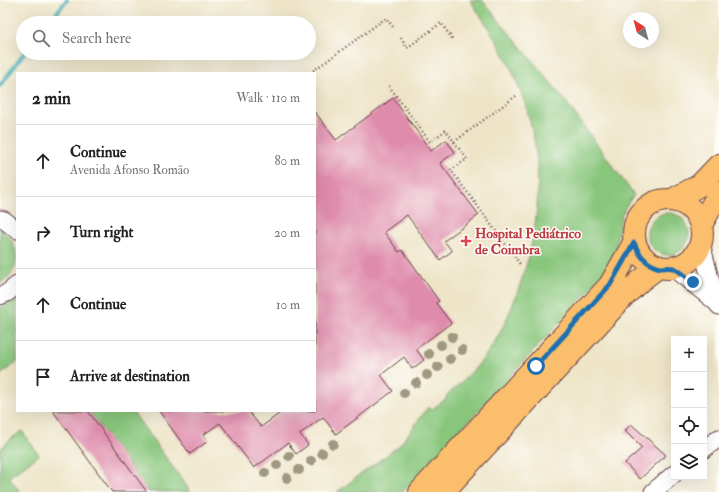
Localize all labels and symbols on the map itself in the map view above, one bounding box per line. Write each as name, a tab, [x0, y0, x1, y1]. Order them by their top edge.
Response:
north arrow	[623, 12, 659, 48]
place label: Hospital Pediátrico de Coimbra	[475, 225, 581, 258]
marker: Hospital Pediátrico de Coimbra	[460, 235, 472, 247]
route end	[684, 273, 702, 291]
route start	[527, 357, 545, 375]

